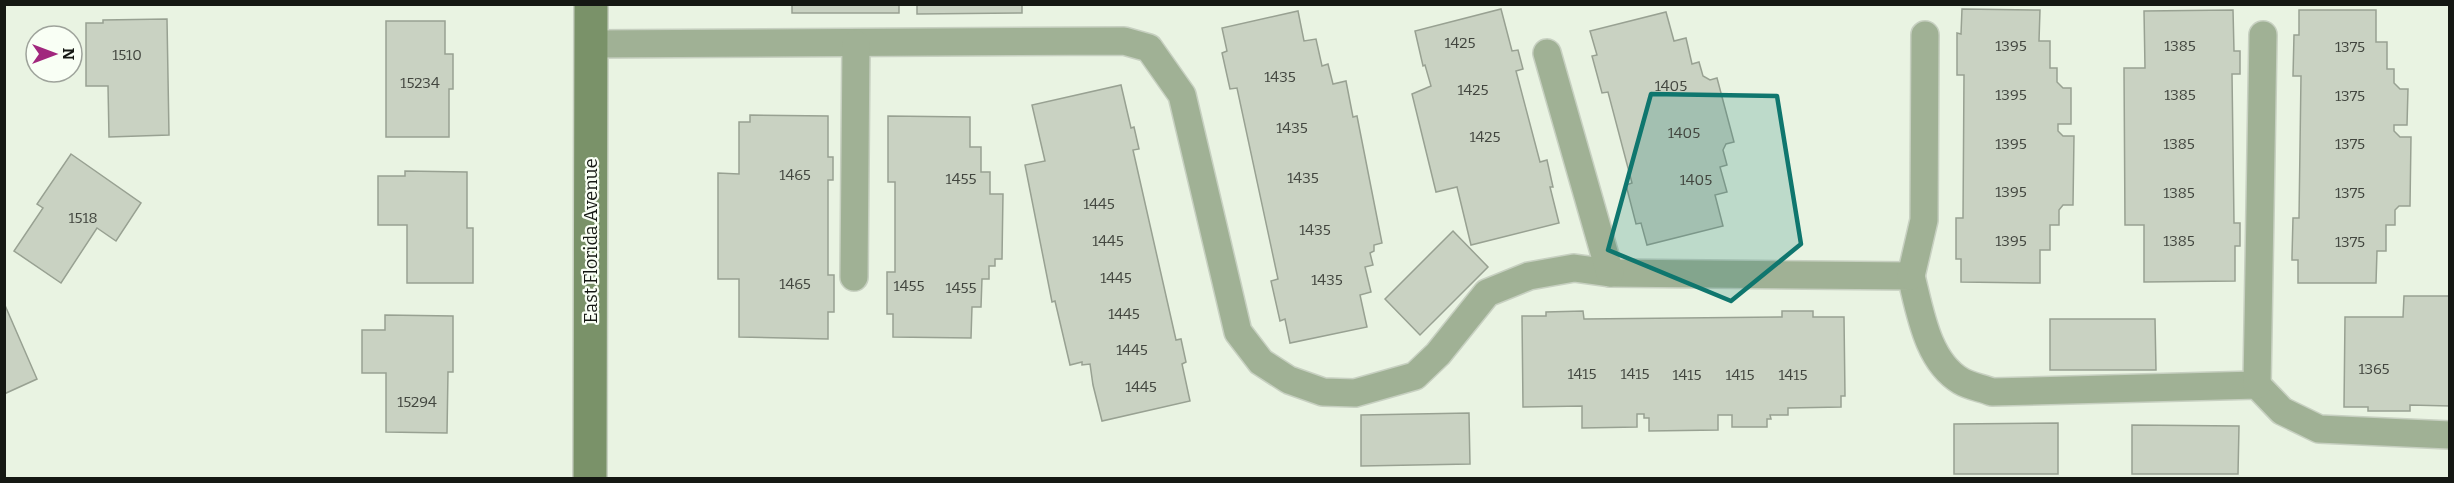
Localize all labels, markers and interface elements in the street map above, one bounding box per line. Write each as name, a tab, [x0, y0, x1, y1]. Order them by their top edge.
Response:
north arrow	[24, 24, 84, 84]
house number: 1425	[1444, 34, 1476, 52]
house number: 1395	[1995, 37, 2027, 55]
house number: 1385	[2164, 37, 2196, 55]
house number: 1375	[2335, 38, 2365, 56]
house number: 1510	[112, 46, 142, 64]
text: N	[59, 48, 78, 60]
house number: 1435	[1264, 68, 1296, 86]
house number: 15234	[400, 74, 440, 92]
house number: 1405	[1655, 77, 1687, 95]
house number: 1425	[1457, 81, 1489, 99]
house number: 1395	[1995, 86, 2027, 104]
house number: 1385	[2164, 86, 2196, 104]
house number: 1375	[2335, 87, 2365, 105]
house number: 1435	[1276, 119, 1308, 137]
house number: 1405	[1668, 124, 1700, 142]
house number: 1425	[1469, 128, 1501, 146]
house number: 1395	[1995, 135, 2027, 153]
house number: 1385	[2163, 135, 2195, 153]
house number: 1375	[2335, 135, 2365, 153]
street label: East Florida Avenue	[580, 158, 602, 324]
house number: 1465	[779, 166, 811, 184]
house number: 1435	[1287, 169, 1319, 187]
house number: 1455	[946, 170, 976, 188]
house number: 1405	[1680, 171, 1712, 189]
house number: 1395	[1995, 183, 2027, 201]
house number: 1385	[2163, 184, 2195, 202]
house number: 1375	[2335, 184, 2365, 202]
house number: 1445	[1083, 195, 1115, 213]
house number: 1518	[68, 209, 98, 227]
house number: 1435	[1299, 221, 1331, 239]
house number: 1445	[1092, 232, 1124, 250]
house number: 1395	[1995, 232, 2027, 250]
house number: 1385	[2163, 232, 2195, 250]
house number: 1375	[2335, 233, 2365, 251]
house number: 1445	[1100, 269, 1132, 287]
house number: 1435	[1311, 271, 1343, 289]
house number: 1465	[779, 275, 811, 293]
house number: 1455	[894, 277, 924, 295]
house number: 1455	[946, 279, 976, 297]
house number: 1445	[1108, 305, 1140, 323]
house number: 1445	[1116, 341, 1148, 359]
house number: 1365	[2358, 360, 2390, 378]
house number: 1415	[1568, 365, 1596, 383]
house number: 1415	[1621, 365, 1649, 383]
house number: 1415	[1673, 366, 1701, 384]
house number: 1415	[1726, 366, 1754, 384]
house number: 1415	[1779, 366, 1807, 384]
house number: 1445	[1125, 378, 1157, 396]
house number: 15294	[397, 393, 437, 411]

